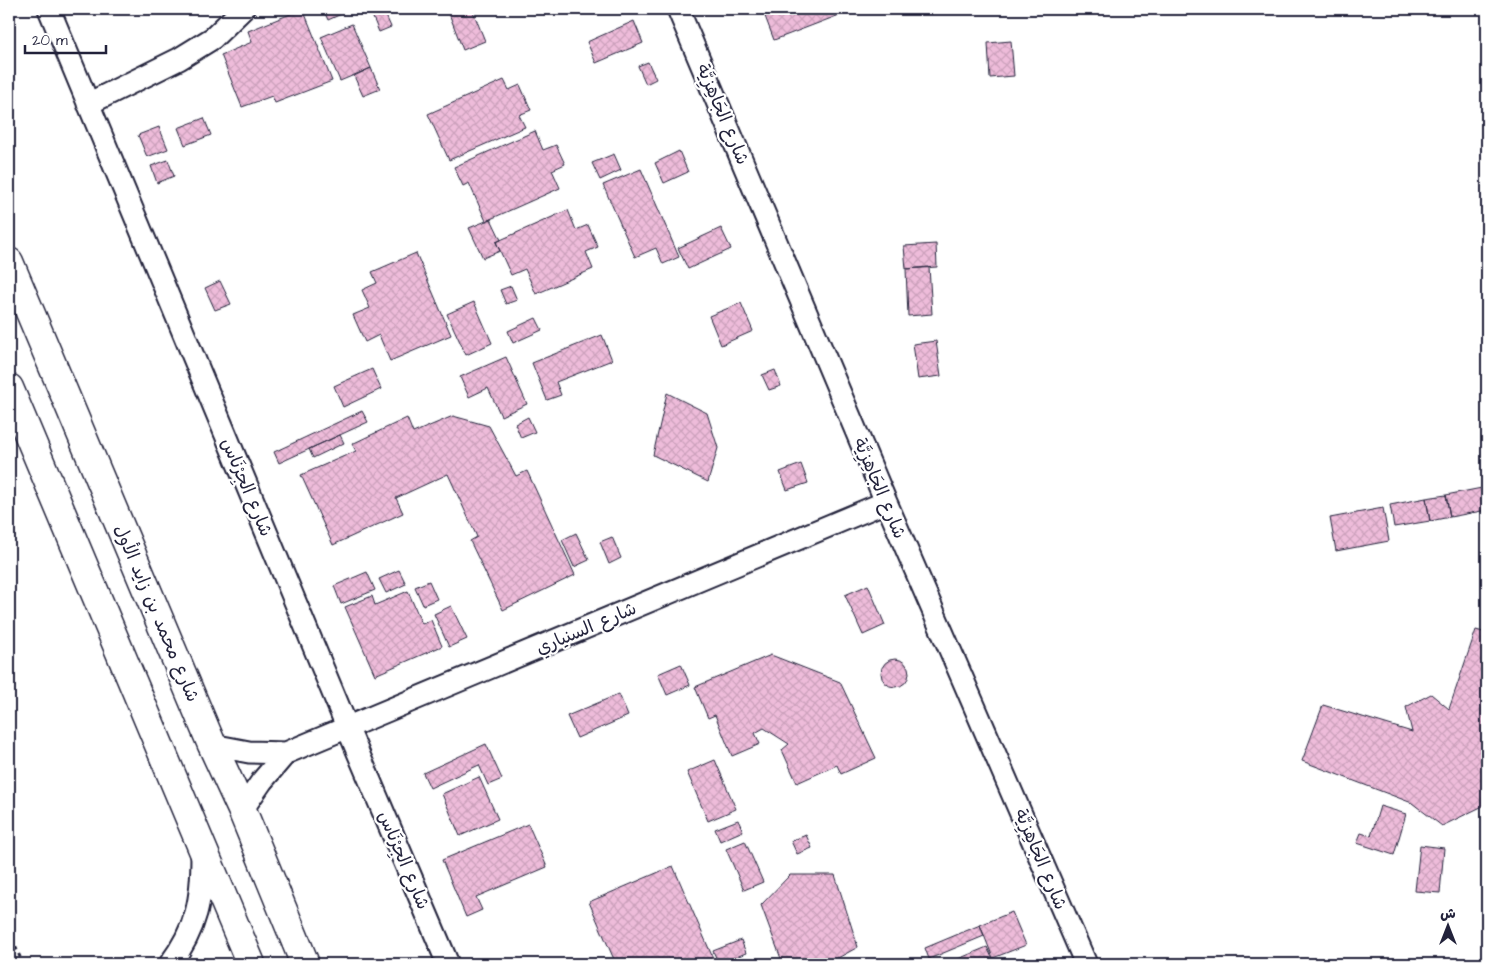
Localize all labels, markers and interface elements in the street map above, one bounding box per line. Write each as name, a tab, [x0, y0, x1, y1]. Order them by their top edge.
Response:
scale bar	[25, 22, 106, 54]
text: 20 m	[32, 30, 68, 51]
street label: شارع الجَاهِزِيَّة	[690, 60, 755, 168]
street label: شارع الجِرْنَاس	[214, 434, 279, 540]
street label: شارع الجَاهِزِيَّة	[847, 434, 912, 542]
street label: شارع محمد بن زايد الأول	[108, 521, 205, 706]
street label: شارع السنياري	[532, 596, 640, 661]
street label: شارع الجَاهِزِيَّة	[1008, 805, 1073, 913]
street label: شارع الجِرْنَاس	[371, 807, 436, 913]
north arrow	[1424, 900, 1474, 950]
text: ش	[1440, 904, 1456, 924]

